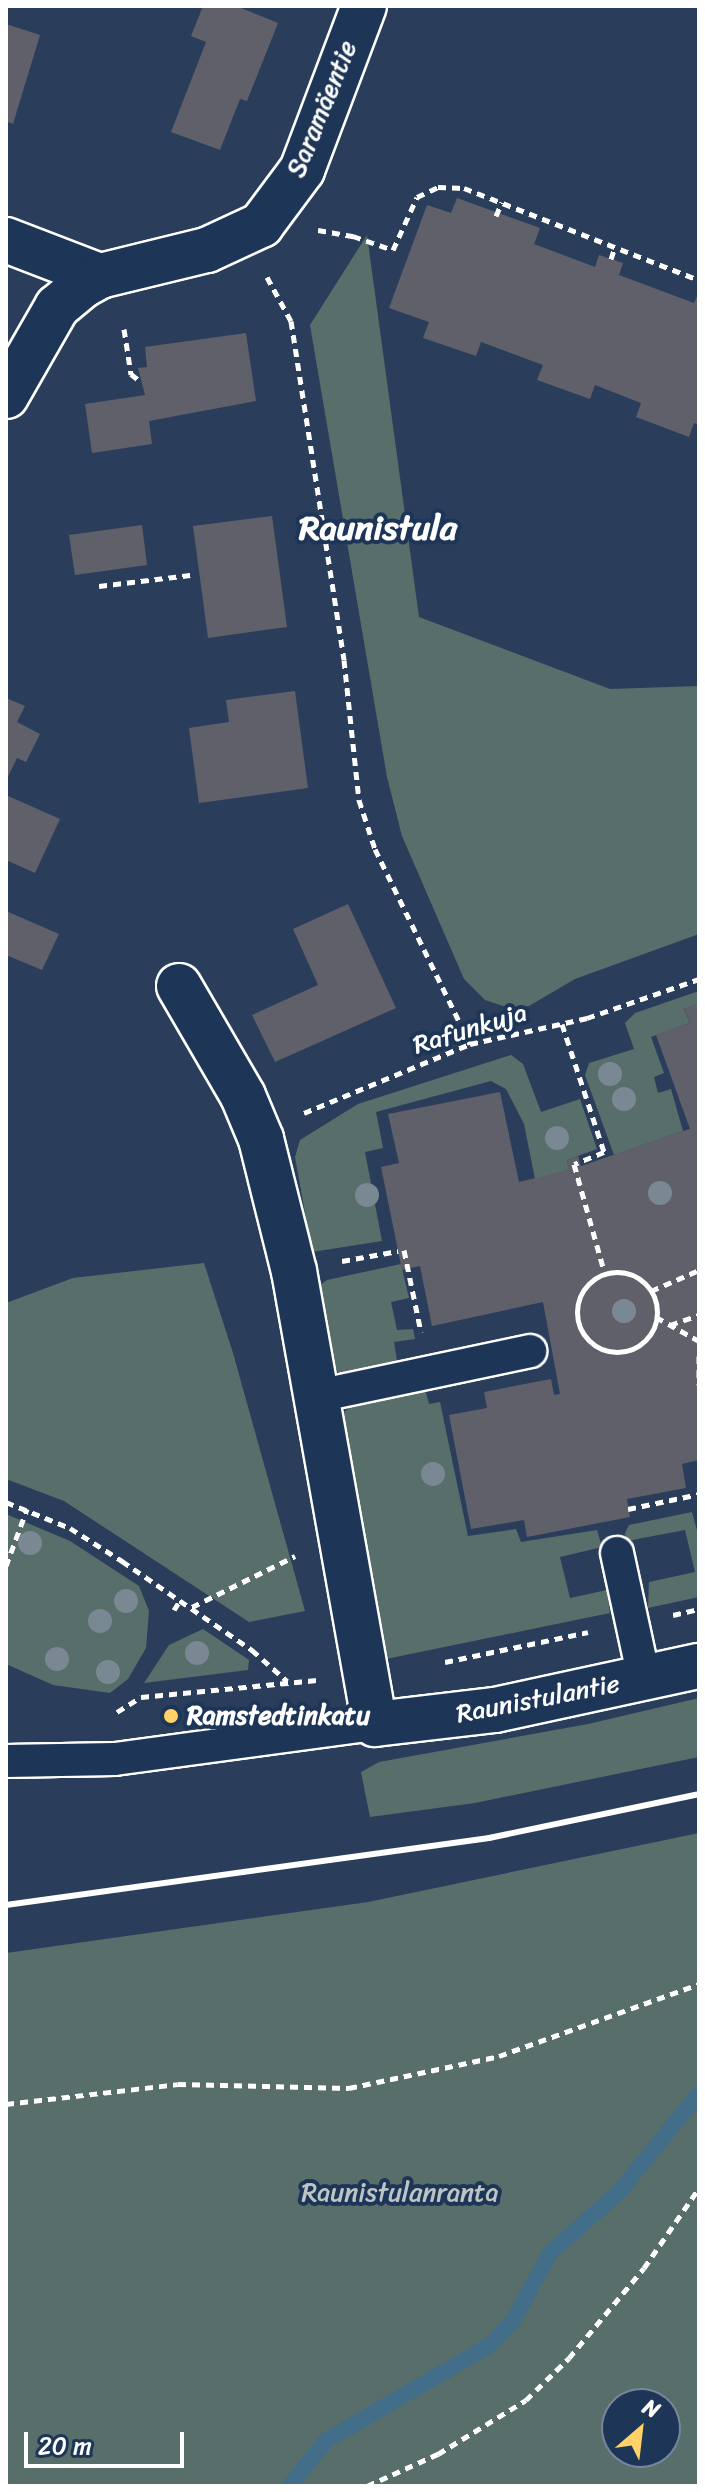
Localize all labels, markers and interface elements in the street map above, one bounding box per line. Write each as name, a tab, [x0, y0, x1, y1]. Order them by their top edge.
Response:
street label: Saramäentie	[280, 36, 364, 182]
district label: Raunistula	[299, 509, 457, 549]
street label: Rafunkuja	[409, 997, 531, 1061]
street label: Raunistulantie	[454, 1668, 622, 1730]
place label: Ramstedtinkatu	[187, 1700, 370, 1732]
marker: Ramstedtinkatu	[162, 1707, 180, 1725]
park label: Raunistulanranta	[302, 2177, 498, 2209]
text: N	[636, 2387, 667, 2429]
north arrow	[601, 2388, 681, 2468]
scale bar	[28, 2416, 188, 2466]
text: 20 m	[38, 2425, 92, 2467]

